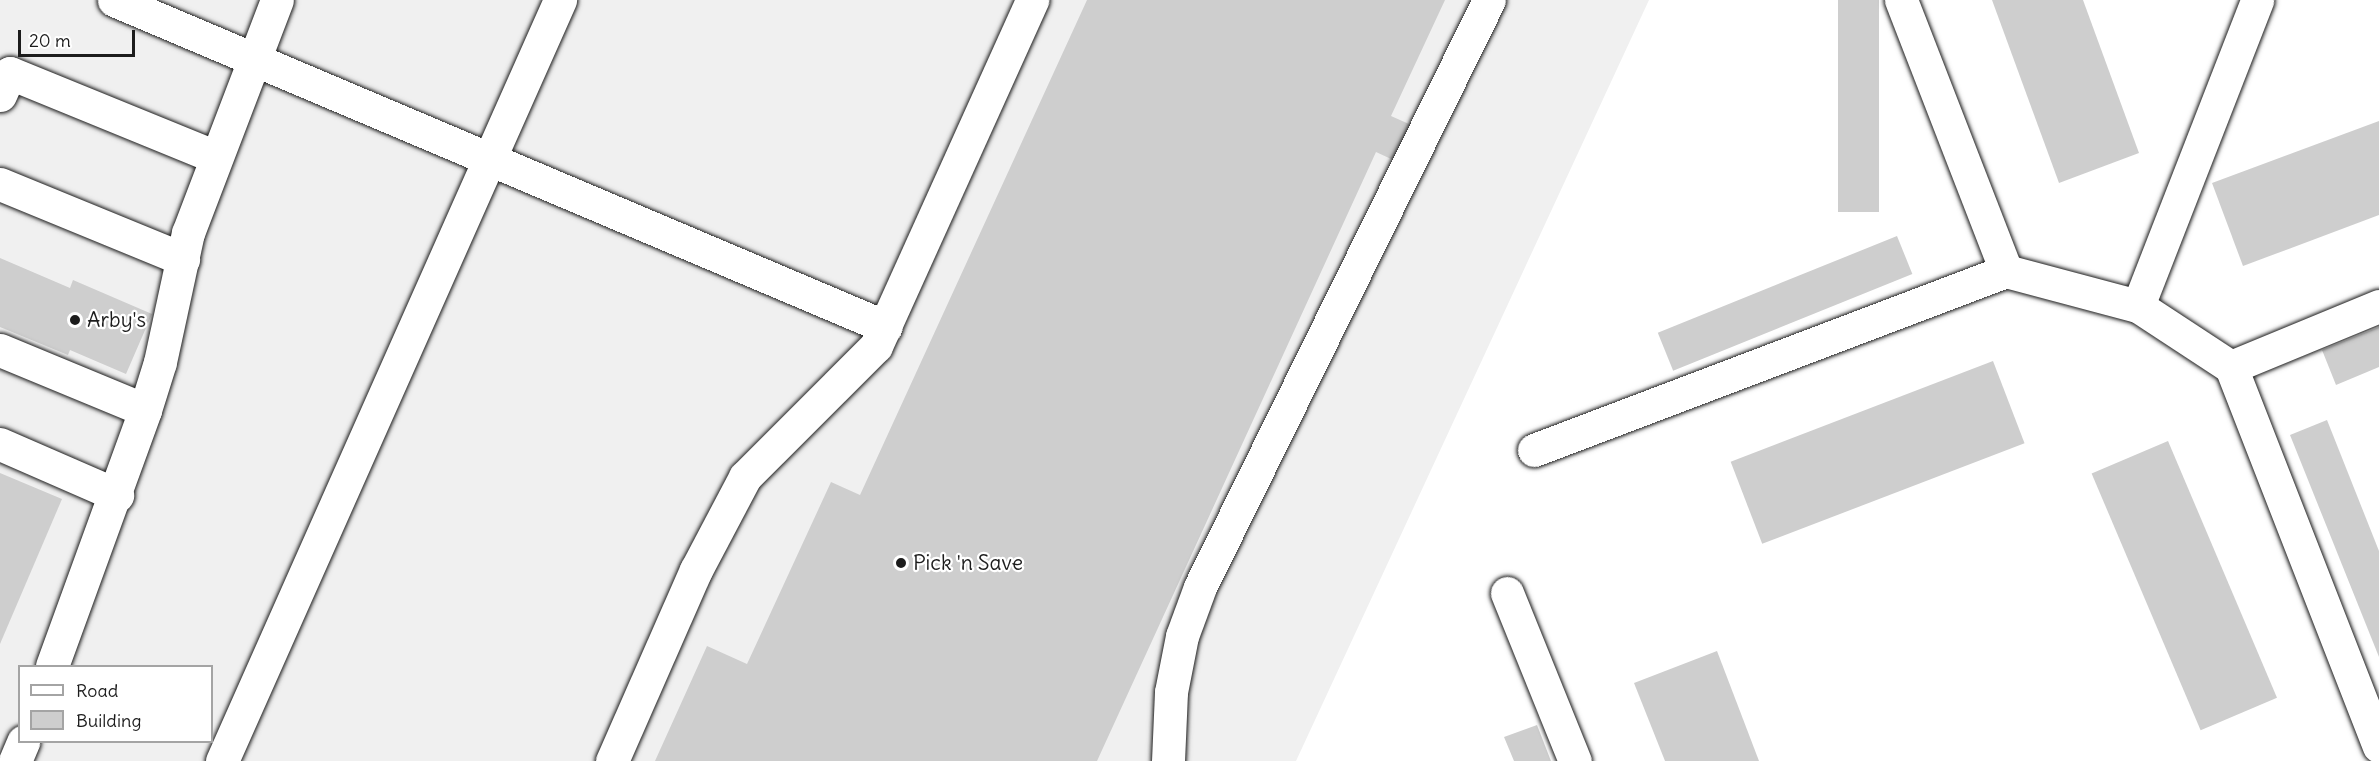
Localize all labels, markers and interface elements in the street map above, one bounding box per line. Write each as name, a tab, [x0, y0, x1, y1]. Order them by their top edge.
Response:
scale bar	[21, 18, 138, 56]
text: 20 m	[29, 29, 71, 52]
place label: Arby's	[87, 307, 146, 333]
marker: Arby's	[68, 313, 82, 327]
place label: Pick 'n Save	[913, 550, 1023, 576]
marker: Pick 'n Save	[894, 556, 908, 570]
legend	[18, 665, 213, 743]
text: Road	[76, 679, 118, 702]
text: Building	[76, 709, 141, 732]

